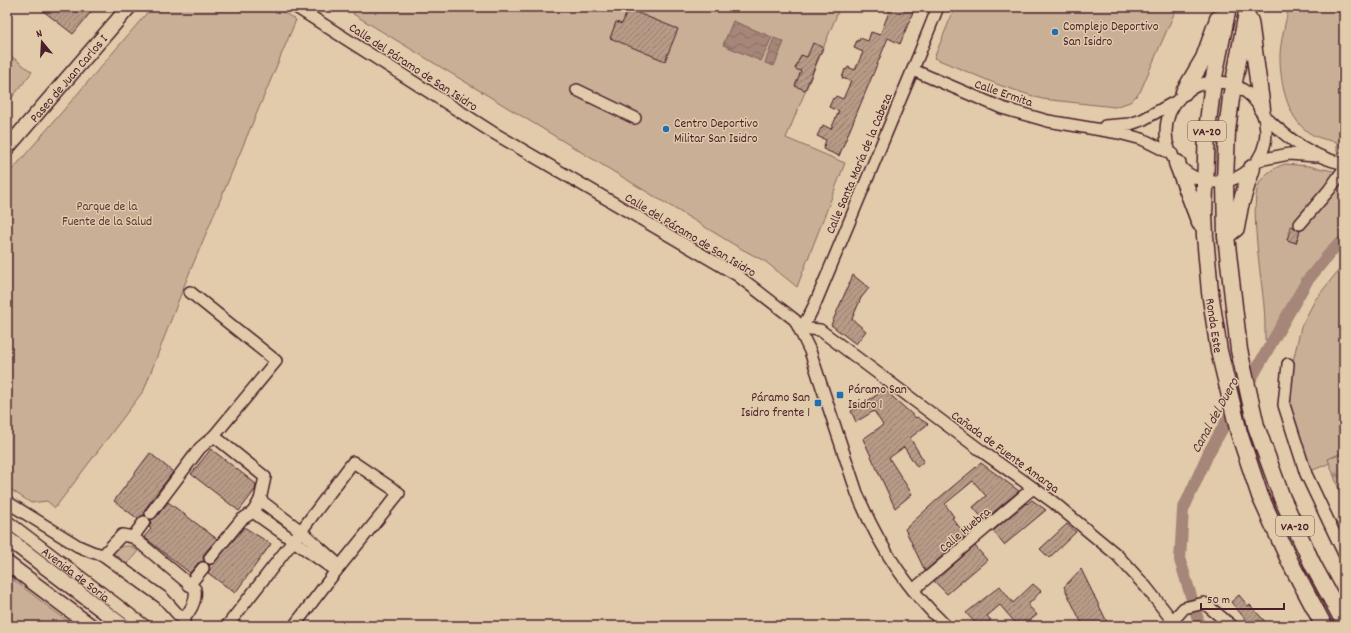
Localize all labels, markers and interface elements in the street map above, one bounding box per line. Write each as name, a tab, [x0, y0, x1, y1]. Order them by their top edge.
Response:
place label: Complejo Deportivo San Isidro	[1063, 18, 1159, 52]
street label: Calle del Páramo de San Isidro	[344, 19, 481, 117]
north arrow	[22, 22, 62, 62]
text: N	[34, 26, 45, 43]
marker: Complejo Deportivo San Isidro	[1050, 27, 1060, 37]
street label: Paseo de Juan Carlos I	[26, 31, 113, 128]
street label: Calle Ermita	[972, 76, 1036, 113]
street label: Calle Santa María de la Cabeza	[822, 90, 899, 237]
place label: Centro Deportivo Militar San Isidro	[674, 115, 758, 149]
road number: VA-20	[1188, 121, 1226, 141]
marker: Centro Deportivo Militar San Isidro	[661, 124, 671, 134]
street label: Calle del Páramo de San Isidro	[620, 189, 759, 283]
park label: Parque de la Fuente de la Salud	[62, 198, 152, 232]
street label: Ronda Este	[1199, 297, 1226, 355]
water label: Canal del Duero	[1187, 374, 1245, 457]
place label: Páramo San Isidro 1	[848, 381, 907, 415]
place label: Páramo San Isidro frente 1	[741, 389, 810, 423]
marker: Páramo San Isidro 1	[835, 390, 845, 400]
marker: Páramo San Isidro frente 1	[813, 398, 823, 408]
street label: Cañada de Fuente Amarga	[946, 407, 1063, 499]
street label: Calle Huebra	[936, 503, 996, 558]
road number: VA-20	[1276, 516, 1314, 536]
street label: Avenida de Soria	[37, 543, 114, 608]
scale bar	[1201, 585, 1284, 611]
text: 50 m	[1207, 592, 1230, 609]

